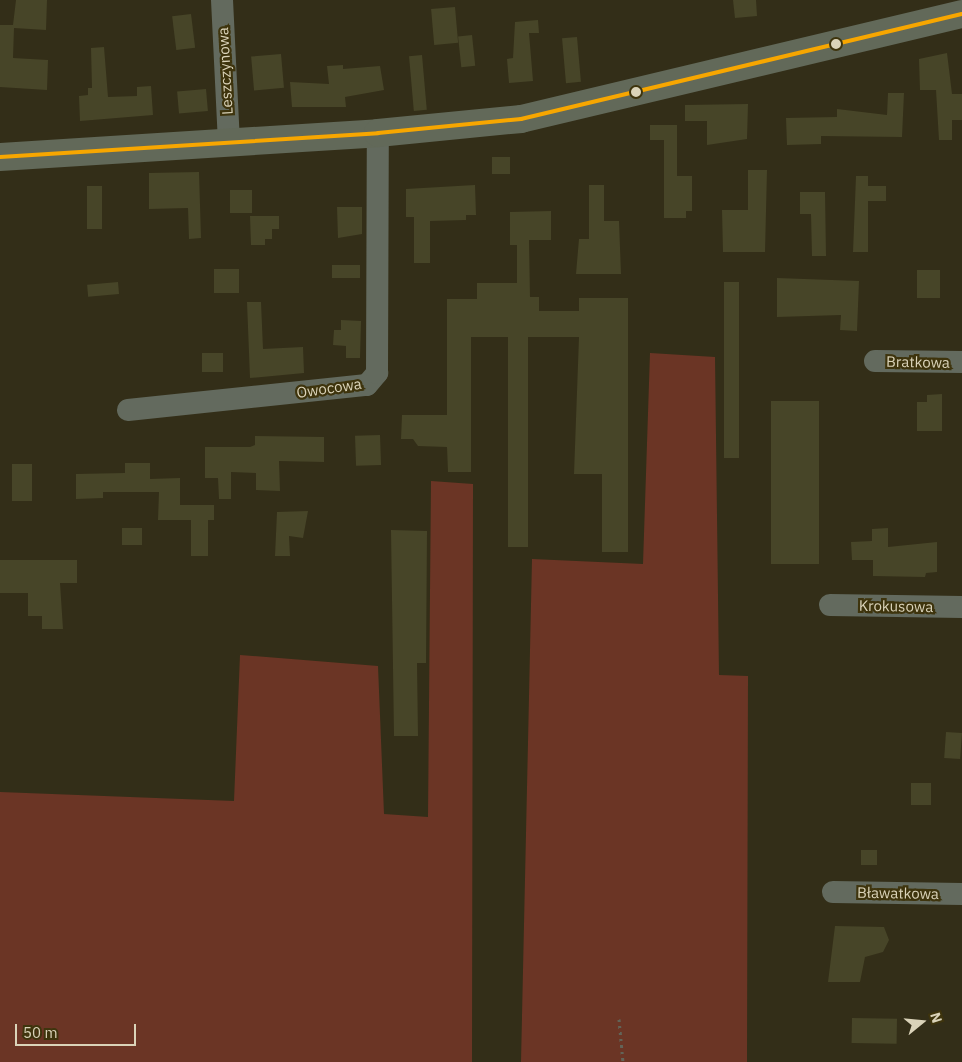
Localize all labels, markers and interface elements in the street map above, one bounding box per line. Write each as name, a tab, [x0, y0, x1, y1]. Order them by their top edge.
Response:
street label: Leszczynowa	[214, 27, 236, 115]
unlabelled marker	[831, 39, 841, 49]
unlabelled marker	[631, 87, 641, 97]
street label: Bratkowa	[886, 352, 950, 372]
street label: Owocowa	[295, 375, 363, 401]
street label: Krokusowa	[859, 596, 933, 616]
street label: Bławatkowa	[857, 883, 939, 903]
north arrow	[897, 997, 947, 1047]
text: N	[926, 1010, 946, 1025]
scale bar	[18, 1014, 139, 1046]
text: 50 m	[23, 1023, 58, 1042]

